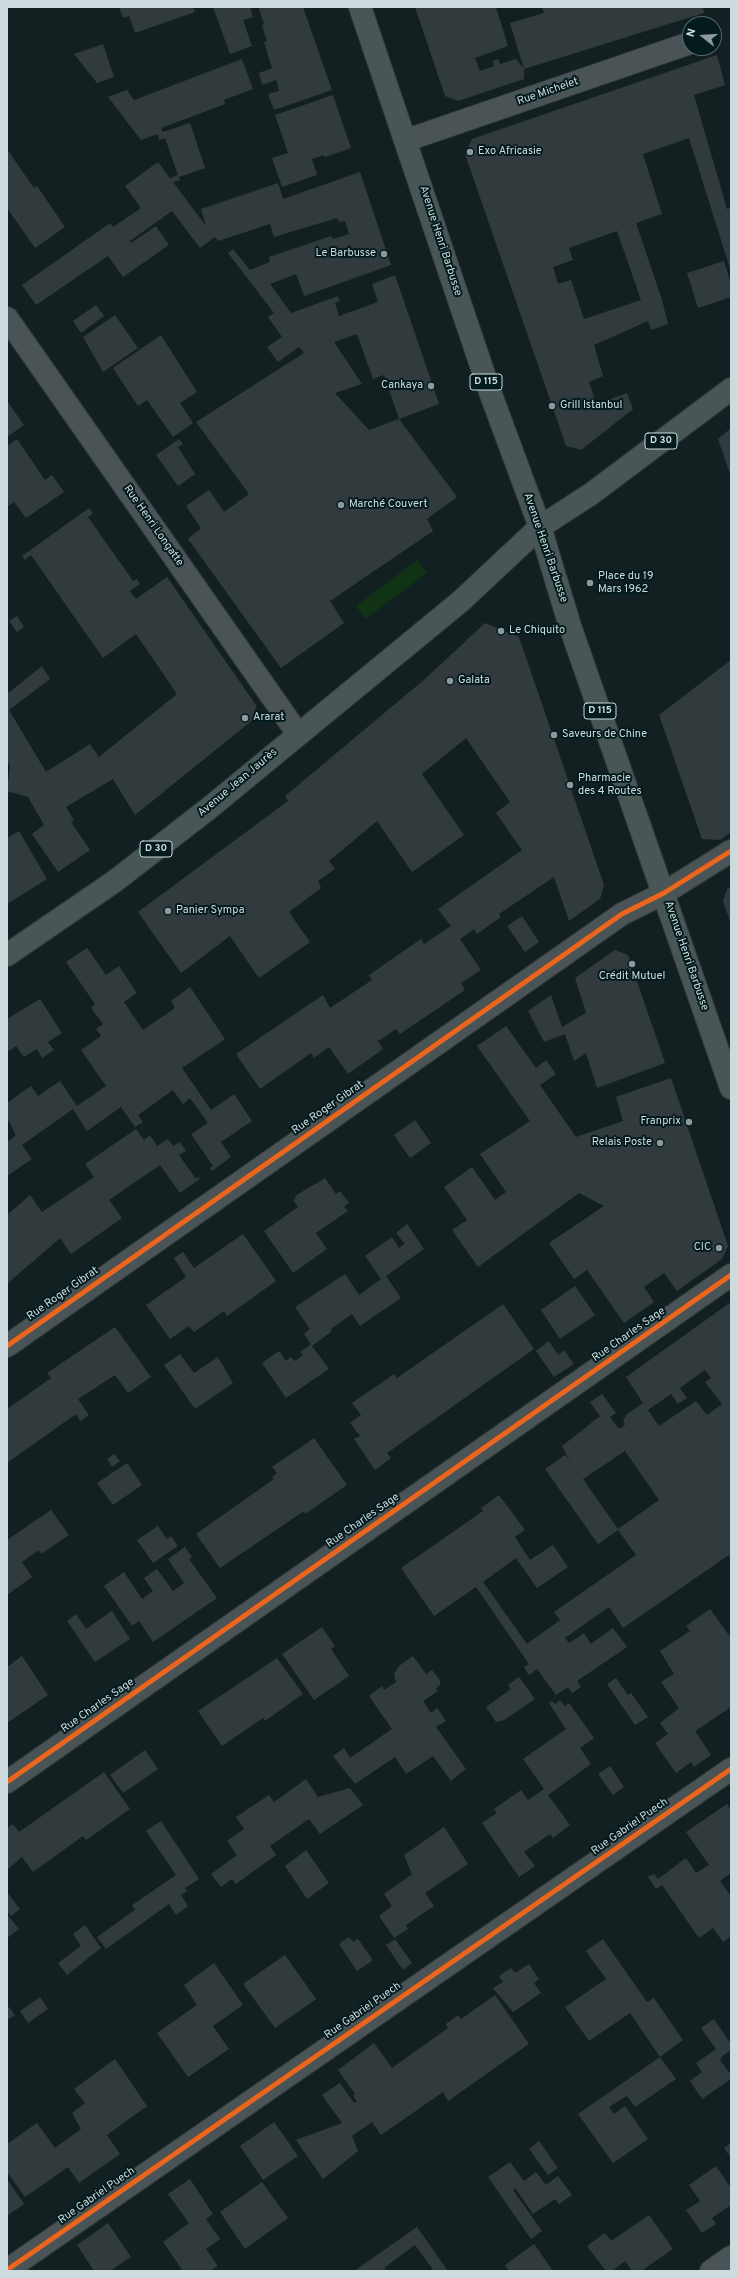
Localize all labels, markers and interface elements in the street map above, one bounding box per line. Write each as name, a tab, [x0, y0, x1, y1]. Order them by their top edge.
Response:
north arrow	[682, 16, 722, 56]
text: N	[684, 27, 699, 39]
street label: Rue Michelet	[516, 75, 580, 109]
place label: Exo Africasie	[478, 145, 542, 159]
marker: Exo Africasie	[465, 147, 475, 157]
street label: Avenue Henri Barbusse	[416, 184, 464, 298]
place label: Le Barbusse	[315, 247, 376, 261]
marker: Le Barbusse	[379, 249, 389, 259]
road number: D 115	[470, 374, 502, 390]
place label: Cankaya	[381, 379, 423, 393]
marker: Cankaya	[426, 381, 436, 391]
place label: Grill Istanbul	[560, 399, 622, 413]
marker: Grill Istanbul	[547, 401, 557, 411]
road number: D 30	[645, 433, 677, 449]
street label: Rue Henri Longatte	[120, 483, 186, 569]
street label: Avenue Henri Barbusse	[520, 491, 570, 605]
place label: Marché Couvert	[349, 498, 428, 512]
marker: Marché Couvert	[336, 500, 346, 510]
place label: Place du 19 Mars 1962	[598, 570, 653, 596]
marker: Place du 19 Mars 1962	[585, 578, 595, 588]
place label: Le Chiquito	[509, 624, 565, 638]
marker: Le Chiquito	[496, 626, 506, 636]
place label: Galata	[458, 674, 490, 688]
marker: Galata	[445, 676, 455, 686]
road number: D 115	[584, 703, 616, 719]
place label: Ararat	[253, 711, 284, 725]
marker: Ararat	[240, 713, 250, 723]
place label: Saveurs de Chine	[562, 728, 647, 742]
marker: Saveurs de Chine	[549, 730, 559, 740]
street label: Avenue Jean Jaurès	[196, 746, 280, 820]
place label: Pharmacie des 4 Routes	[578, 772, 642, 798]
marker: Pharmacie des 4 Routes	[565, 780, 575, 790]
road number: D 30	[140, 841, 172, 857]
street label: Avenue Henri Barbusse	[661, 899, 711, 1013]
place label: Panier Sympa	[176, 904, 244, 918]
marker: Panier Sympa	[163, 906, 173, 916]
marker: Crédit Mutuel	[627, 959, 637, 969]
place label: Crédit Mutuel	[599, 970, 665, 984]
street label: Rue Roger Gibrat	[290, 1078, 366, 1138]
place label: Franprix	[640, 1115, 681, 1129]
marker: Franprix	[684, 1117, 694, 1127]
place label: Relais Poste	[592, 1136, 652, 1150]
marker: Relais Poste	[655, 1138, 665, 1148]
place label: CIC	[694, 1241, 711, 1255]
marker: CIC	[714, 1243, 724, 1253]
street label: Rue Roger Gibrat	[25, 1264, 101, 1324]
street label: Rue Charles Sage	[590, 1305, 668, 1365]
street label: Rue Charles Sage	[324, 1491, 402, 1551]
street label: Rue Charles Sage	[59, 1676, 137, 1736]
street label: Rue Gabriel Puech	[589, 1796, 671, 1858]
street label: Rue Gabriel Puech	[322, 1980, 404, 2042]
street label: Rue Gabriel Puech	[56, 2165, 138, 2227]

